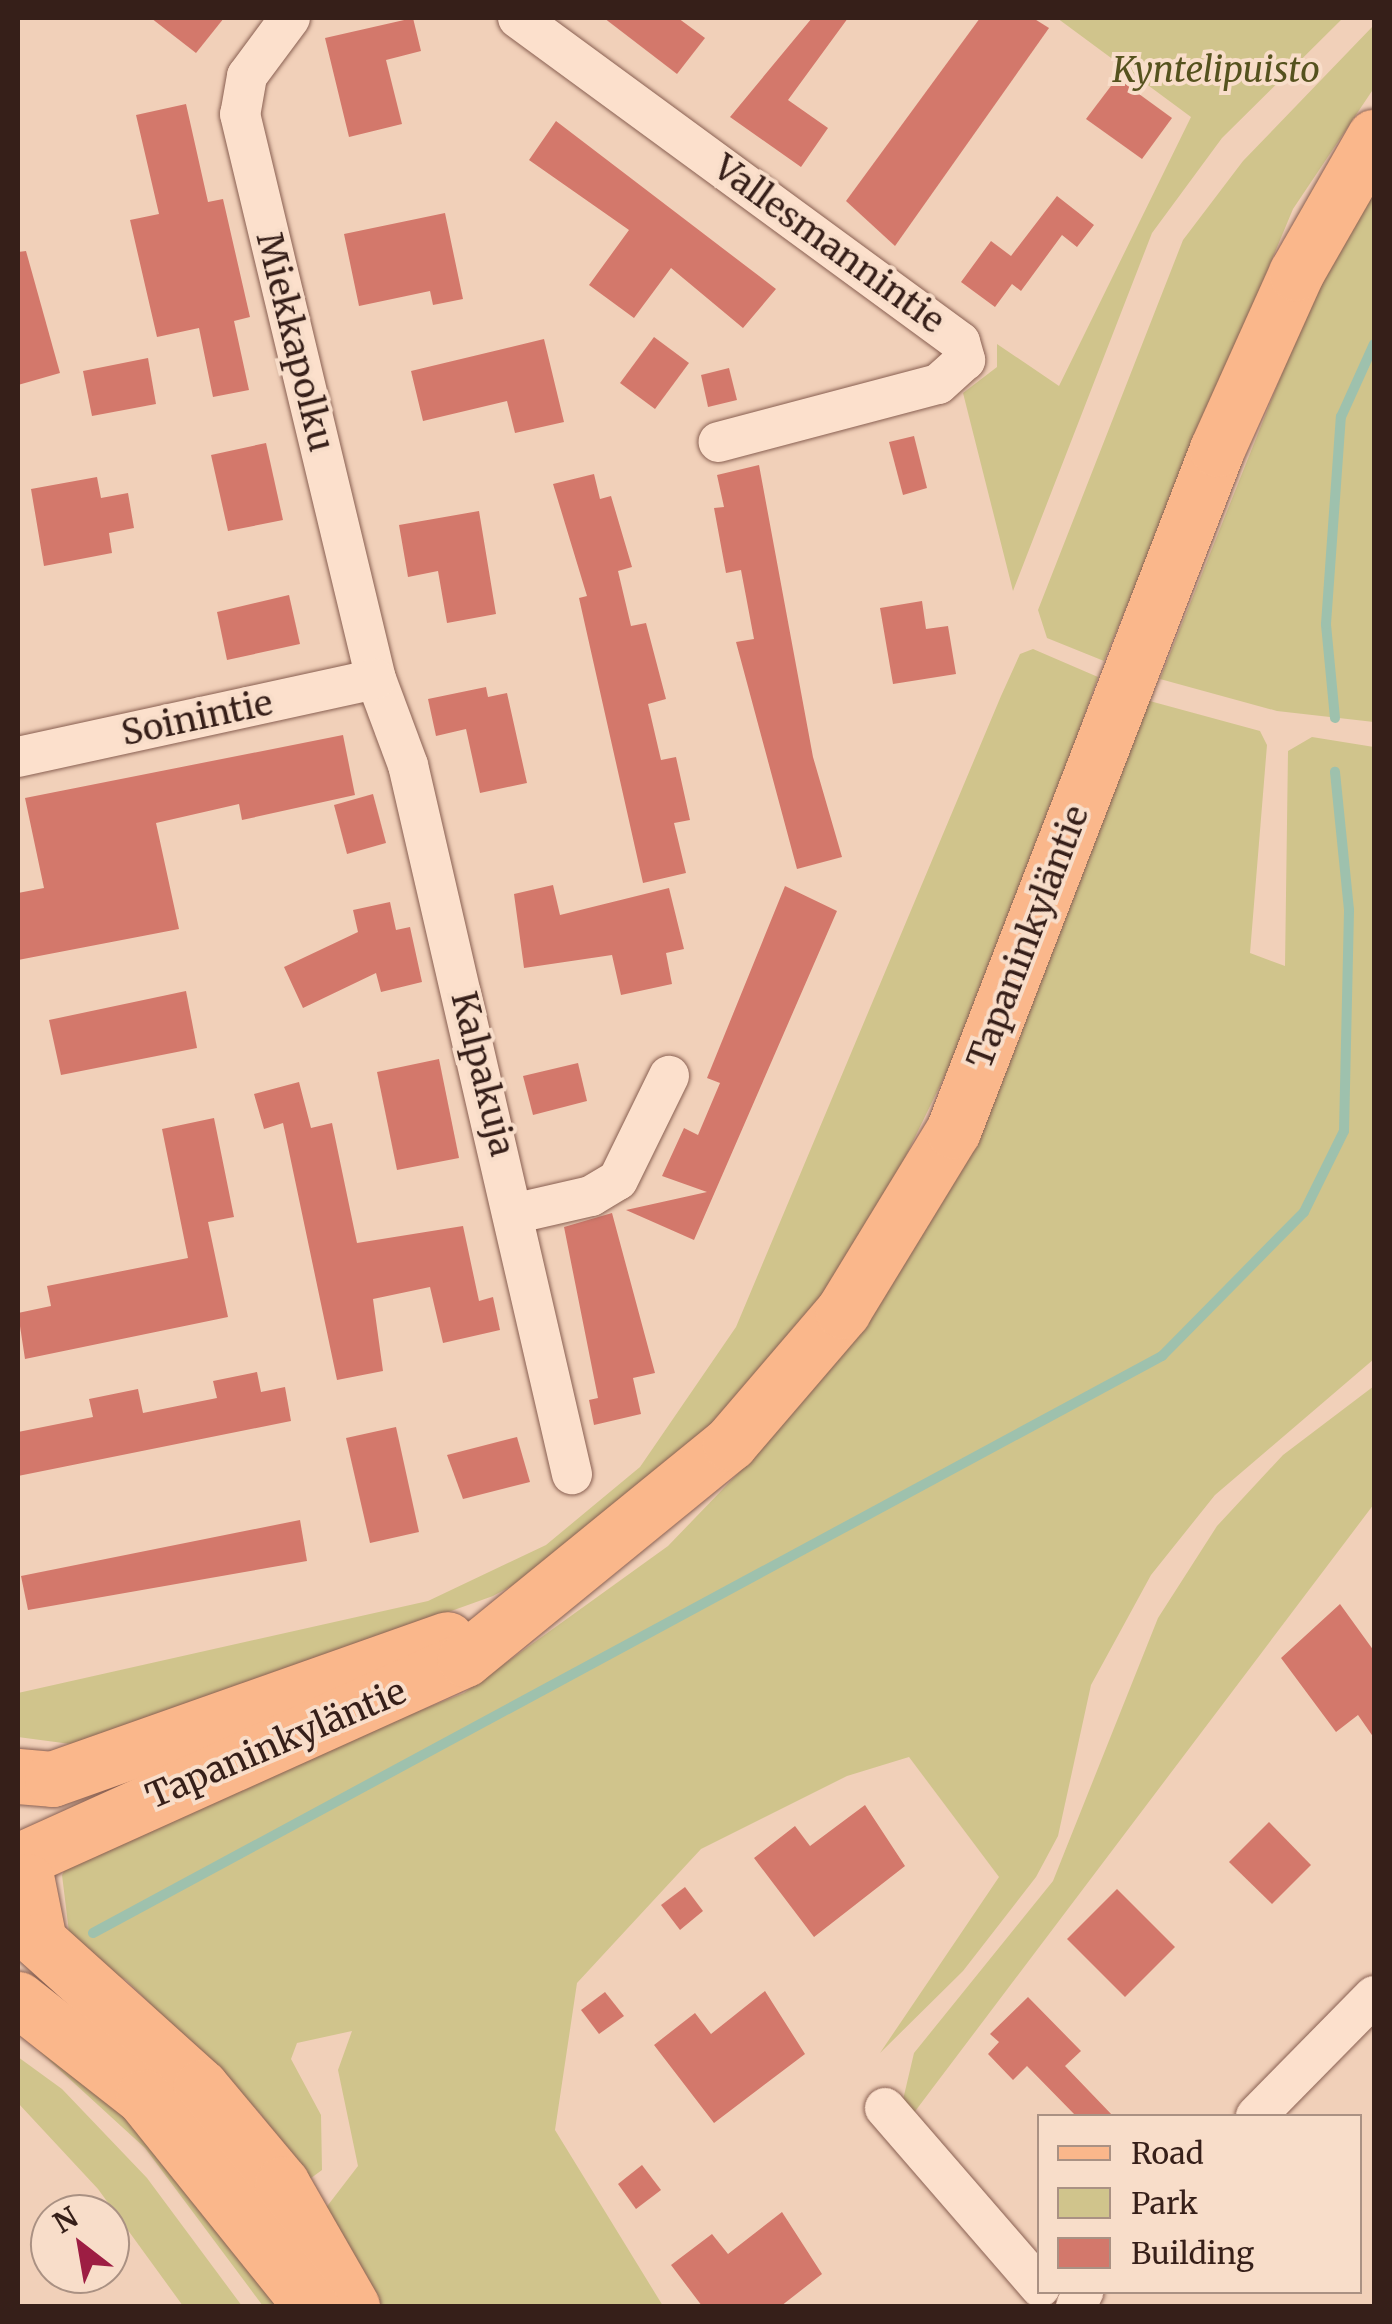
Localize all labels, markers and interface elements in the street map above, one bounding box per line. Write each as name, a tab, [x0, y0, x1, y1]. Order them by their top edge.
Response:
park label: Kyntelipuisto	[1112, 49, 1320, 91]
street label: Vallesmannintie	[705, 146, 953, 342]
street label: Miekkapolku	[247, 228, 343, 456]
street label: Soinintie	[118, 682, 276, 754]
street label: Tapaninkyläntie	[959, 800, 1097, 1074]
street label: Kalpakuja	[442, 987, 524, 1161]
street label: Tapaninkyläntie	[140, 1670, 412, 1818]
legend	[1037, 2114, 1362, 2294]
text: Road	[1131, 2134, 1204, 2172]
text: Park	[1131, 2184, 1198, 2222]
north arrow	[30, 2194, 130, 2294]
text: N	[47, 2199, 84, 2241]
text: Building	[1131, 2234, 1254, 2272]

